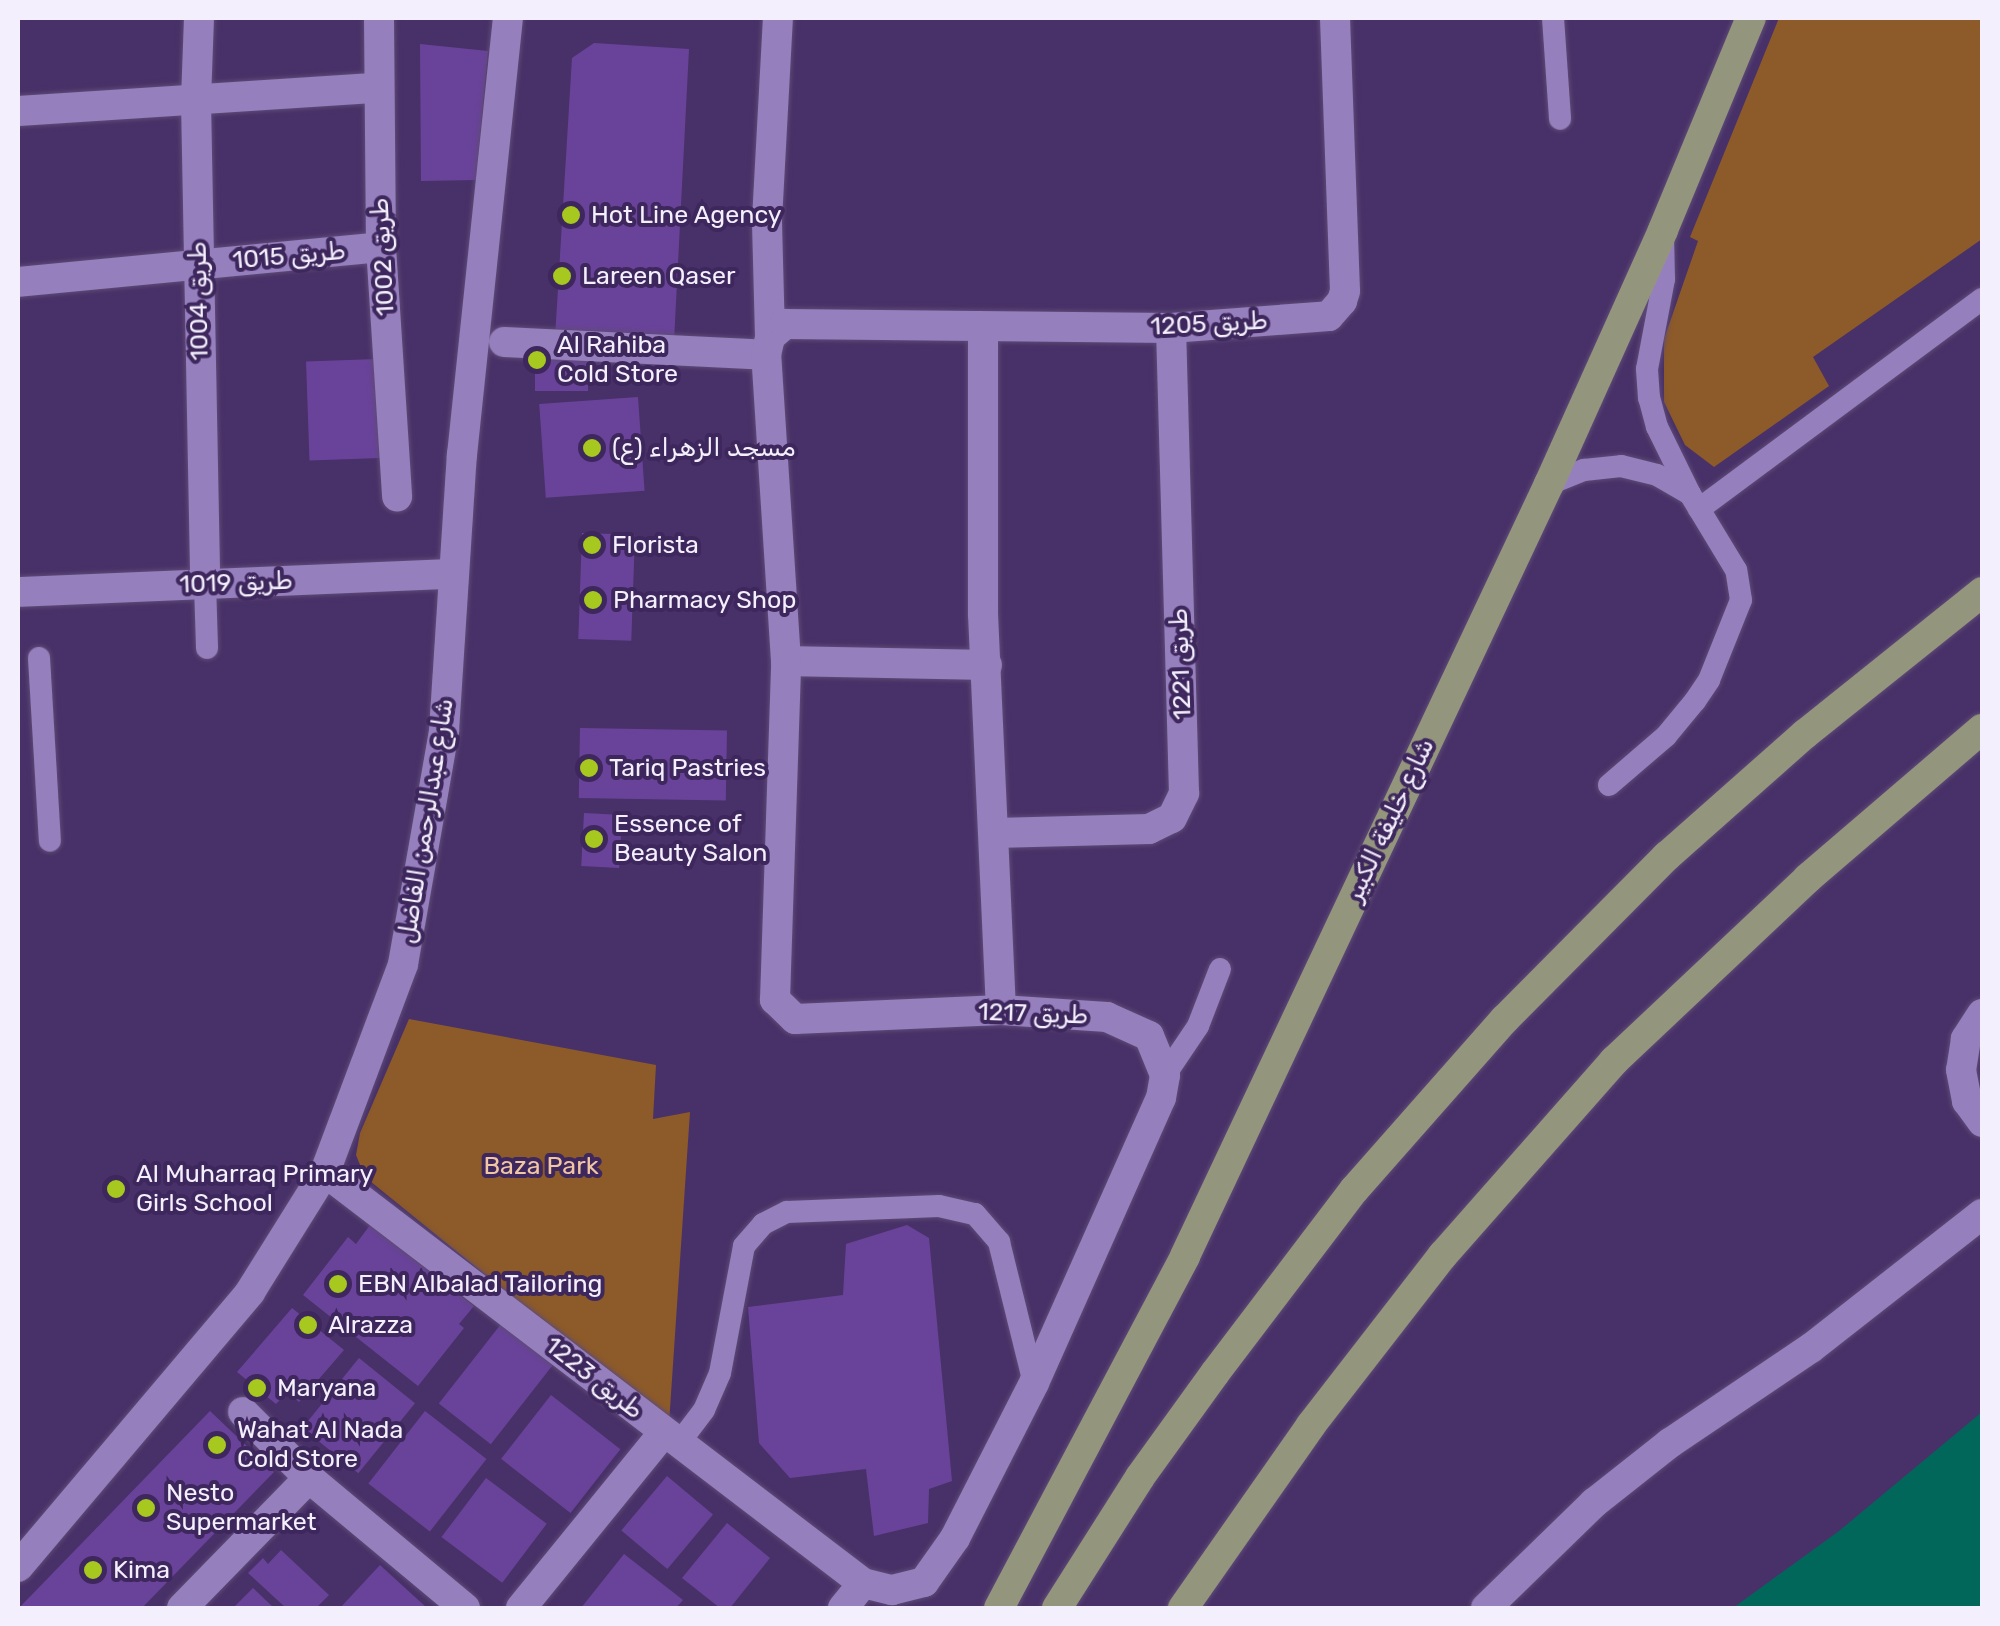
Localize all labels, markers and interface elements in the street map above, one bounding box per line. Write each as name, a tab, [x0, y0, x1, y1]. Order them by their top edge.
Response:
street label: طريق 1002	[365, 197, 401, 317]
place label: Hot Line Agency	[591, 200, 782, 230]
marker: Hot Line Agency	[560, 204, 582, 226]
street label: طريق 1015	[231, 236, 347, 276]
street label: طريق 1004	[183, 241, 215, 361]
place label: Lareen Qaser	[582, 261, 735, 291]
marker: Lareen Qaser	[551, 265, 573, 287]
street label: طريق 1205	[1150, 306, 1268, 342]
place label: Al Rahiba Cold Store	[557, 331, 678, 390]
marker: Al Rahiba Cold Store	[526, 349, 548, 371]
place label: مسجد الزهراء (ع)	[612, 433, 796, 463]
marker: مسجد الزهراء (ع)	[581, 437, 603, 459]
place label: Florista	[612, 530, 699, 560]
marker: Florista	[581, 534, 603, 556]
street label: طريق 1019	[179, 566, 293, 600]
place label: Pharmacy Shop	[613, 585, 797, 615]
marker: Pharmacy Shop	[582, 589, 604, 611]
street label: طريق 1221	[1164, 608, 1198, 720]
street label: شارع عبدالرحمن الفاضل	[392, 696, 460, 946]
street label: شارع خليفة الكبير	[1339, 734, 1441, 906]
place label: Tariq Pastries	[609, 753, 766, 783]
marker: Tariq Pastries	[578, 757, 600, 779]
place label: Essence of Beauty Salon	[614, 810, 768, 869]
marker: Essence of Beauty Salon	[583, 828, 605, 850]
street label: طريق 1217	[977, 997, 1089, 1031]
park label: Baza Park	[483, 1151, 599, 1181]
place label: Al Muharraq Primary Girls School	[136, 1160, 373, 1219]
marker: Al Muharraq Primary Girls School	[105, 1178, 127, 1200]
place label: EBN Albalad Tailoring	[358, 1269, 604, 1299]
marker: EBN Albalad Tailoring	[327, 1273, 349, 1295]
place label: Alrazza	[328, 1310, 413, 1340]
marker: Alrazza	[297, 1314, 319, 1336]
street label: طريق 1223	[539, 1330, 649, 1426]
place label: Maryana	[277, 1373, 376, 1403]
marker: Maryana	[246, 1377, 268, 1399]
place label: Wahat Al Nada Cold Store	[237, 1416, 404, 1475]
marker: Wahat Al Nada Cold Store	[206, 1434, 228, 1456]
place label: Nesto Supermarket	[166, 1479, 317, 1538]
marker: Nesto Supermarket	[135, 1497, 157, 1519]
place label: Kima	[113, 1555, 170, 1585]
marker: Kima	[82, 1559, 104, 1581]

